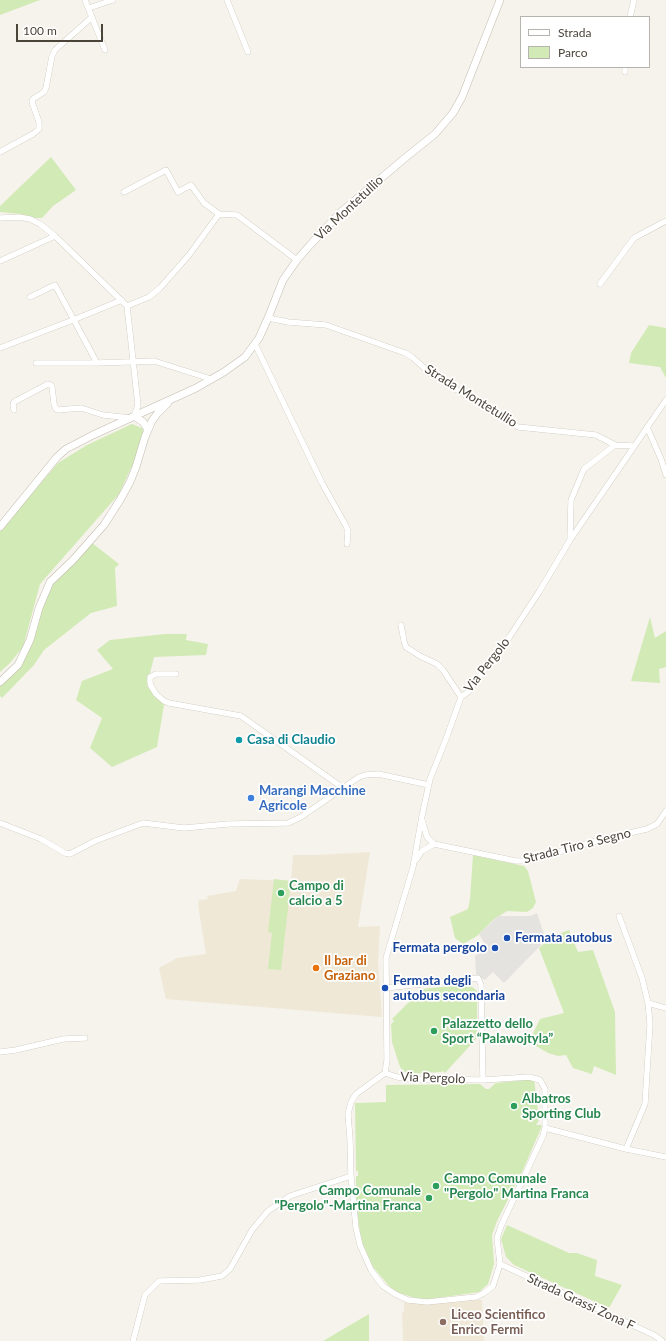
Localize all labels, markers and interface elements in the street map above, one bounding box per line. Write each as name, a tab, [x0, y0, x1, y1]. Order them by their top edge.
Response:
scale bar	[18, 16, 105, 42]
legend	[520, 16, 650, 68]
text: 100 m	[23, 23, 57, 38]
text: Strada	[558, 25, 591, 40]
text: Parco	[558, 45, 588, 60]
street label: Via Montetullio	[311, 172, 387, 244]
street label: Strada Montetullio	[422, 361, 520, 431]
street label: Via Pergolo	[461, 635, 513, 695]
place label: Casa di Claudio	[247, 732, 335, 748]
marker: Casa di Claudio	[234, 735, 244, 745]
place label: Marangi Macchine Agricole	[259, 783, 366, 814]
marker: Marangi Macchine Agricole	[246, 793, 256, 803]
street label: Strada Tiro a Segno	[521, 825, 633, 867]
place label: Campo di calcio a 5	[289, 878, 344, 909]
marker: Campo di calcio a 5	[276, 888, 286, 898]
place label: Fermata autobus	[515, 930, 612, 946]
marker: Fermata autobus	[502, 933, 512, 943]
place label: Fermata pergolo	[392, 940, 487, 956]
marker: Fermata pergolo	[490, 943, 500, 953]
place label: Il bar di Graziano	[324, 953, 375, 984]
marker: Il bar di Graziano	[311, 963, 321, 973]
place label: Fermata degli autobus secondaria	[393, 973, 505, 1004]
marker: Fermata degli autobus secondaria	[380, 983, 390, 993]
place label: Palazzetto dello Sport “Palawojtyla”	[442, 1016, 553, 1047]
marker: Palazzetto dello Sport “Palawojtyla”	[429, 1026, 439, 1036]
street label: Via Pergolo	[400, 1069, 466, 1087]
place label: Albatros Sporting Club	[522, 1091, 601, 1122]
marker: Albatros Sporting Club	[509, 1101, 519, 1111]
place label: Campo Comunale "Pergolo" Martina Franca	[444, 1171, 589, 1202]
marker: Campo Comunale "Pergolo" Martina Franca	[431, 1181, 441, 1191]
place label: Campo Comunale "Pergolo"-Martina Franca	[274, 1183, 421, 1214]
marker: Campo Comunale "Pergolo"-Martina Franca	[424, 1193, 434, 1203]
street label: Strada Grassi Zona F	[525, 1270, 637, 1334]
place label: Liceo Scientifico Enrico Fermi	[451, 1307, 545, 1338]
marker: Liceo Scientifico Enrico Fermi	[438, 1317, 448, 1327]

